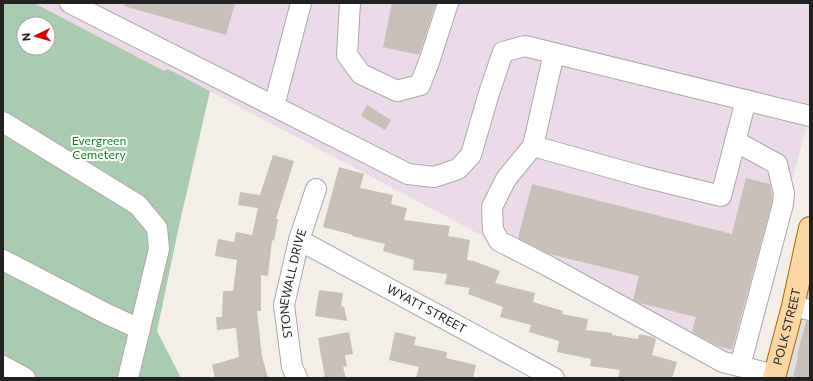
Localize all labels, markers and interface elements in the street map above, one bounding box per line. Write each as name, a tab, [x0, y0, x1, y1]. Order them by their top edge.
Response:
north arrow	[16, 16, 56, 56]
text: N	[19, 32, 32, 42]
park label: Evergreen Cemetery	[72, 133, 126, 161]
street label: STONEWALL DRIVE	[276, 227, 308, 339]
street label: WYATT STREET	[385, 281, 470, 336]
street label: POLK STREET	[770, 286, 803, 367]

